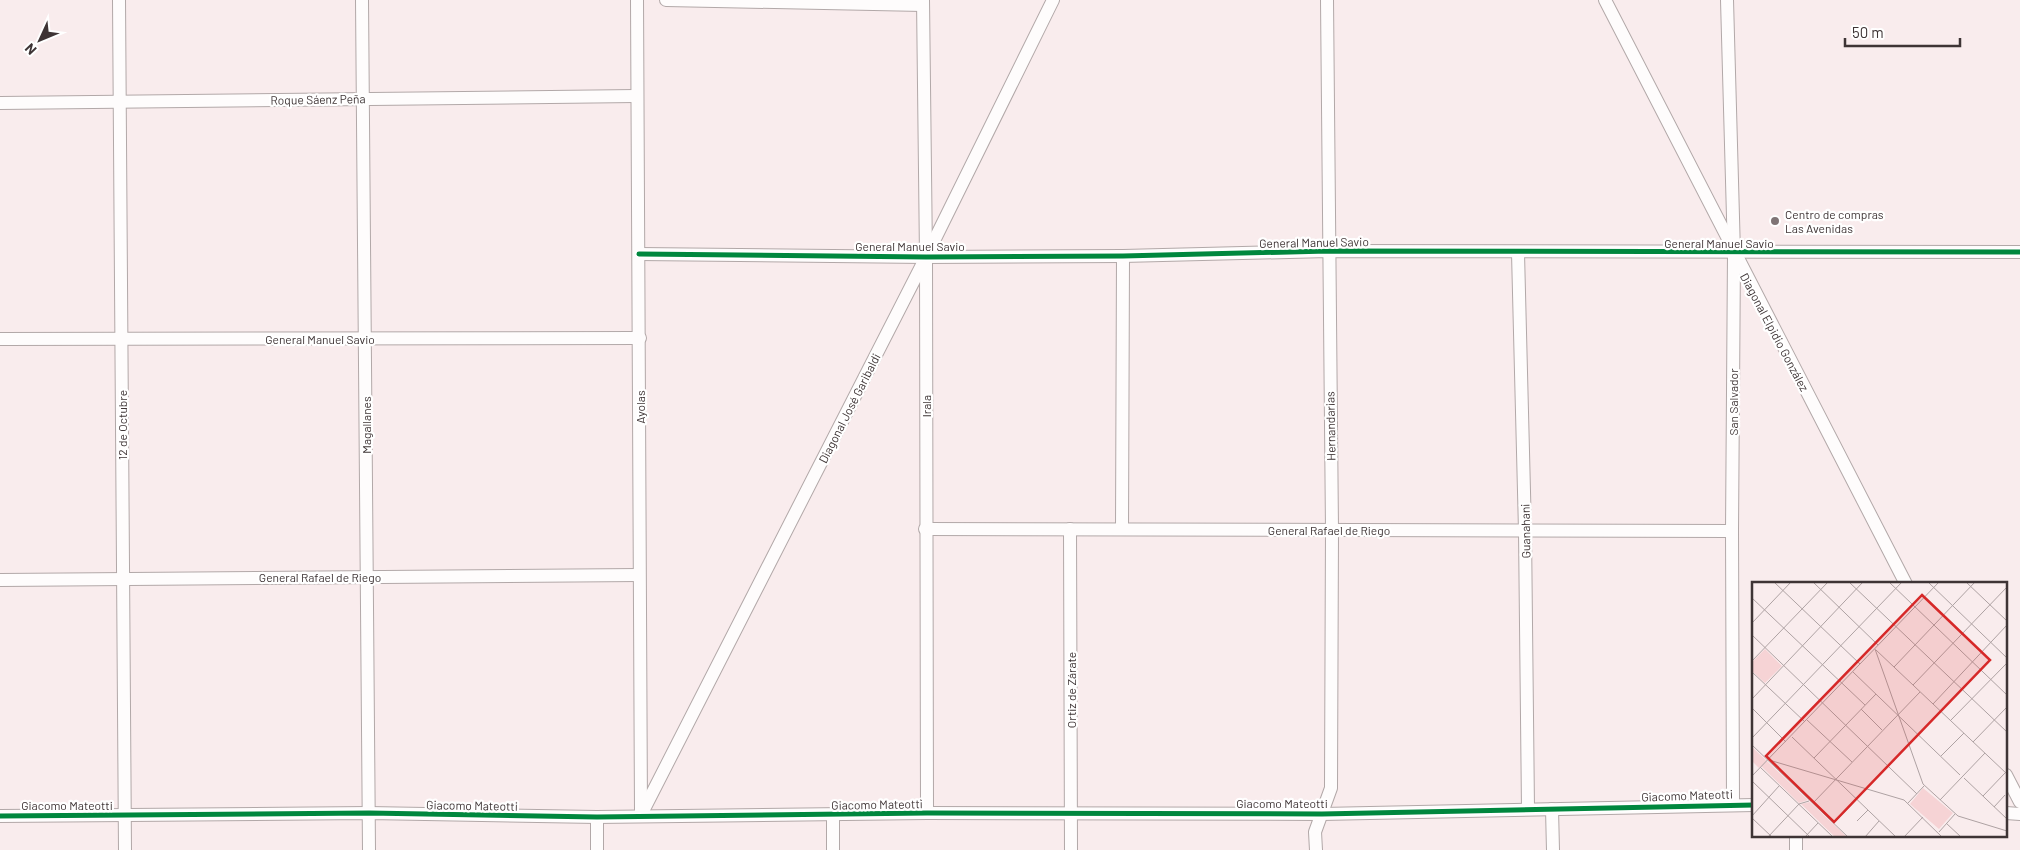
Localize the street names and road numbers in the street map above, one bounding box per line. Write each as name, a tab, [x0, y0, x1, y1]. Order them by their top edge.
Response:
street label: Roque Sáenz Peña	[270, 91, 366, 107]
street label: General Manuel Savio	[1259, 234, 1369, 250]
street label: General Manuel Savio	[1664, 236, 1774, 250]
street label: General Manuel Savio	[855, 239, 965, 253]
street label: Diagonal Elpidio González	[1738, 270, 1812, 394]
street label: General Manuel Savio	[265, 332, 375, 346]
street label: Diagonal José Garibaldi	[815, 351, 883, 465]
street label: San Salvador	[1726, 368, 1740, 436]
street label: 12 de Octubre	[115, 390, 129, 460]
street label: Ayolas	[633, 390, 647, 424]
street label: Hernandarias	[1322, 391, 1338, 461]
street label: Irala	[919, 395, 933, 417]
street label: Magallanes	[359, 396, 373, 454]
street label: Guanahani	[1518, 504, 1532, 558]
street label: General Rafael de Riego	[1268, 523, 1390, 537]
street label: General Rafael de Riego	[259, 570, 381, 584]
street label: Ortiz de Zárate	[1064, 652, 1078, 728]
street label: Giacomo Mateotti	[1641, 786, 1733, 804]
street label: Giacomo Mateotti	[831, 796, 923, 812]
street label: Giacomo Mateotti	[1236, 796, 1328, 810]
street label: Giacomo Mateotti	[426, 797, 518, 813]
street label: Giacomo Mateotti	[21, 798, 113, 812]

